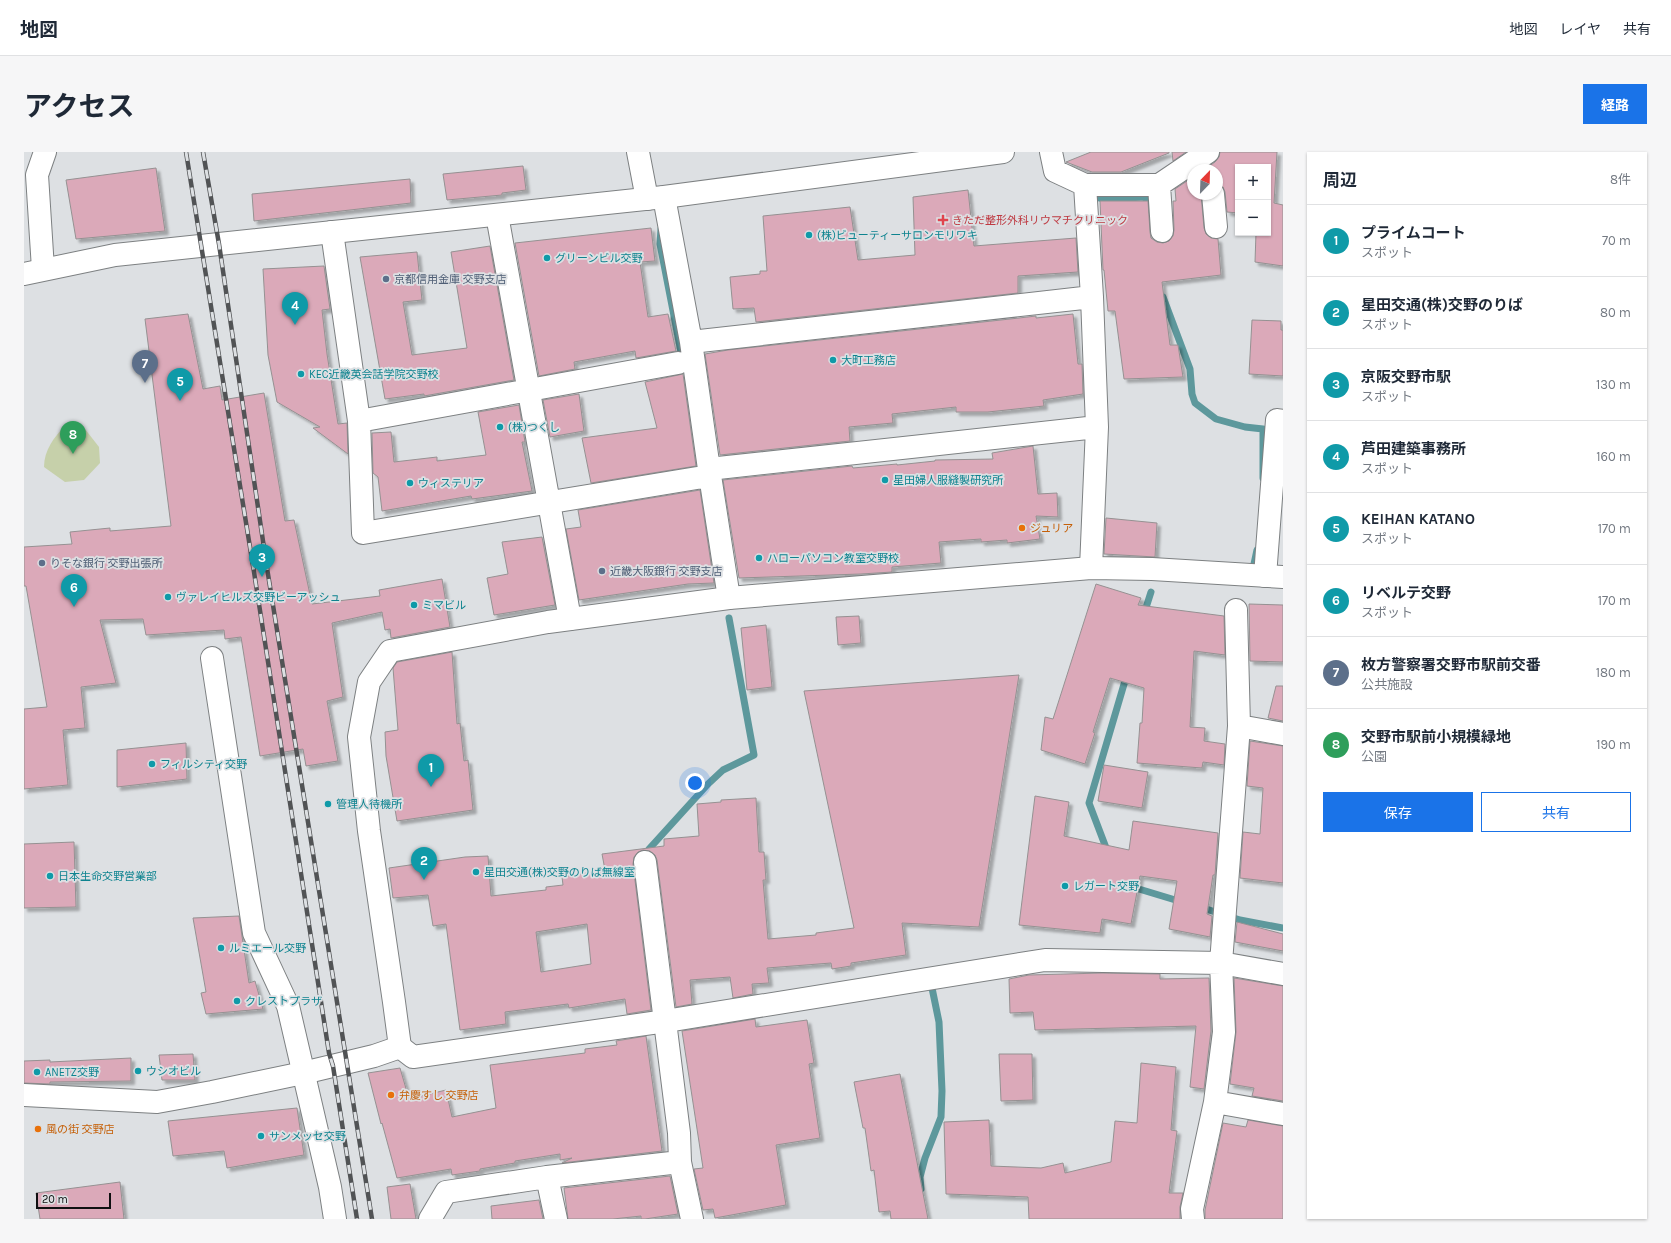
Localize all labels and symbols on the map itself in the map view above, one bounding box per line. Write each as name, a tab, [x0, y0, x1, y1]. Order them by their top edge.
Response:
north arrow	[1187, 164, 1223, 200]
marker: きただ整形外科リウマチクリニック	[937, 214, 949, 226]
place label: きただ整形外科リウマチクリニック	[952, 214, 1128, 227]
place label: (株)ビューティーサロンモリワキ	[817, 229, 978, 242]
marker: (株)ビューティーサロンモリワキ	[804, 230, 814, 240]
place label: グリーンビル交野	[555, 252, 642, 265]
marker: グリーンビル交野	[542, 253, 552, 263]
place label: 京都信用金庫 交野支店	[394, 273, 507, 286]
marker: 京都信用金庫 交野支店	[381, 274, 391, 284]
pin: 4	[282, 292, 308, 325]
pin: 7	[132, 350, 158, 383]
place label: 大町工務店	[841, 354, 896, 367]
marker: 大町工務店	[828, 355, 838, 365]
pin: 5	[167, 368, 193, 401]
place label: KEC近畿英会話学院交野校	[309, 368, 439, 381]
marker: KEC近畿英会話学院交野校	[296, 369, 306, 379]
pin: 8	[60, 421, 86, 454]
place label: (株)つくし	[508, 421, 560, 434]
marker: (株)つくし	[495, 422, 505, 432]
place label: 星田婦人服縫製研究所	[893, 474, 1004, 487]
marker: 星田婦人服縫製研究所	[880, 475, 890, 485]
place label: ウィステリア	[418, 477, 484, 490]
marker: ウィステリア	[405, 478, 415, 488]
place label: ジュリア	[1030, 522, 1073, 535]
marker: ジュリア	[1017, 523, 1027, 533]
pin: 3	[249, 544, 275, 577]
place label: ハローパソコン教室交野校	[767, 552, 899, 565]
marker: ハローパソコン教室交野校	[754, 553, 764, 563]
place label: りそな銀行 交野出張所	[50, 557, 164, 570]
marker: りそな銀行 交野出張所	[37, 558, 47, 568]
place label: 近畿大阪銀行 交野支店	[610, 565, 723, 578]
marker: 近畿大阪銀行 交野支店	[597, 566, 607, 576]
pin: 6	[61, 574, 87, 607]
place label: ヴァレイヒルズ交野ビーアッシュ	[176, 591, 341, 604]
marker: ヴァレイヒルズ交野ビーアッシュ	[163, 592, 173, 602]
place label: ミマビル	[422, 599, 466, 612]
marker: ミマビル	[409, 600, 419, 610]
pin: 1	[418, 754, 444, 787]
place label: フィルシティ交野	[160, 758, 247, 771]
marker: フィルシティ交野	[147, 759, 157, 769]
your location	[685, 773, 705, 793]
place label: 管理人待機所	[336, 798, 403, 811]
marker: 管理人待機所	[323, 799, 333, 809]
pin: 2	[411, 847, 437, 880]
place label: 星田交通(株)交野のりば無線室	[484, 866, 635, 879]
marker: 星田交通(株)交野のりば無線室	[471, 867, 481, 877]
place label: 日本生命交野営業部	[58, 870, 157, 883]
marker: 日本生命交野営業部	[45, 871, 55, 881]
place label: レガート交野	[1073, 880, 1139, 893]
marker: レガート交野	[1060, 881, 1070, 891]
place label: ルミエール交野	[229, 942, 306, 955]
marker: ルミエール交野	[216, 943, 226, 953]
place label: クレストプラザ	[245, 995, 322, 1008]
marker: クレストプラザ	[232, 996, 242, 1006]
place label: ウシオビル	[146, 1065, 201, 1078]
place label: ANETZ交野	[45, 1066, 99, 1079]
marker: ウシオビル	[133, 1066, 143, 1076]
marker: ANETZ交野	[32, 1067, 42, 1077]
place label: 弁慶すし 交野店	[399, 1089, 479, 1102]
marker: 弁慶すし 交野店	[386, 1090, 396, 1100]
place label: 風の街 交野店	[46, 1123, 115, 1136]
marker: 風の街 交野店	[33, 1124, 43, 1134]
place label: サンメッセ交野	[269, 1130, 346, 1143]
marker: サンメッセ交野	[256, 1131, 266, 1141]
scale bar	[36, 1191, 111, 1210]

